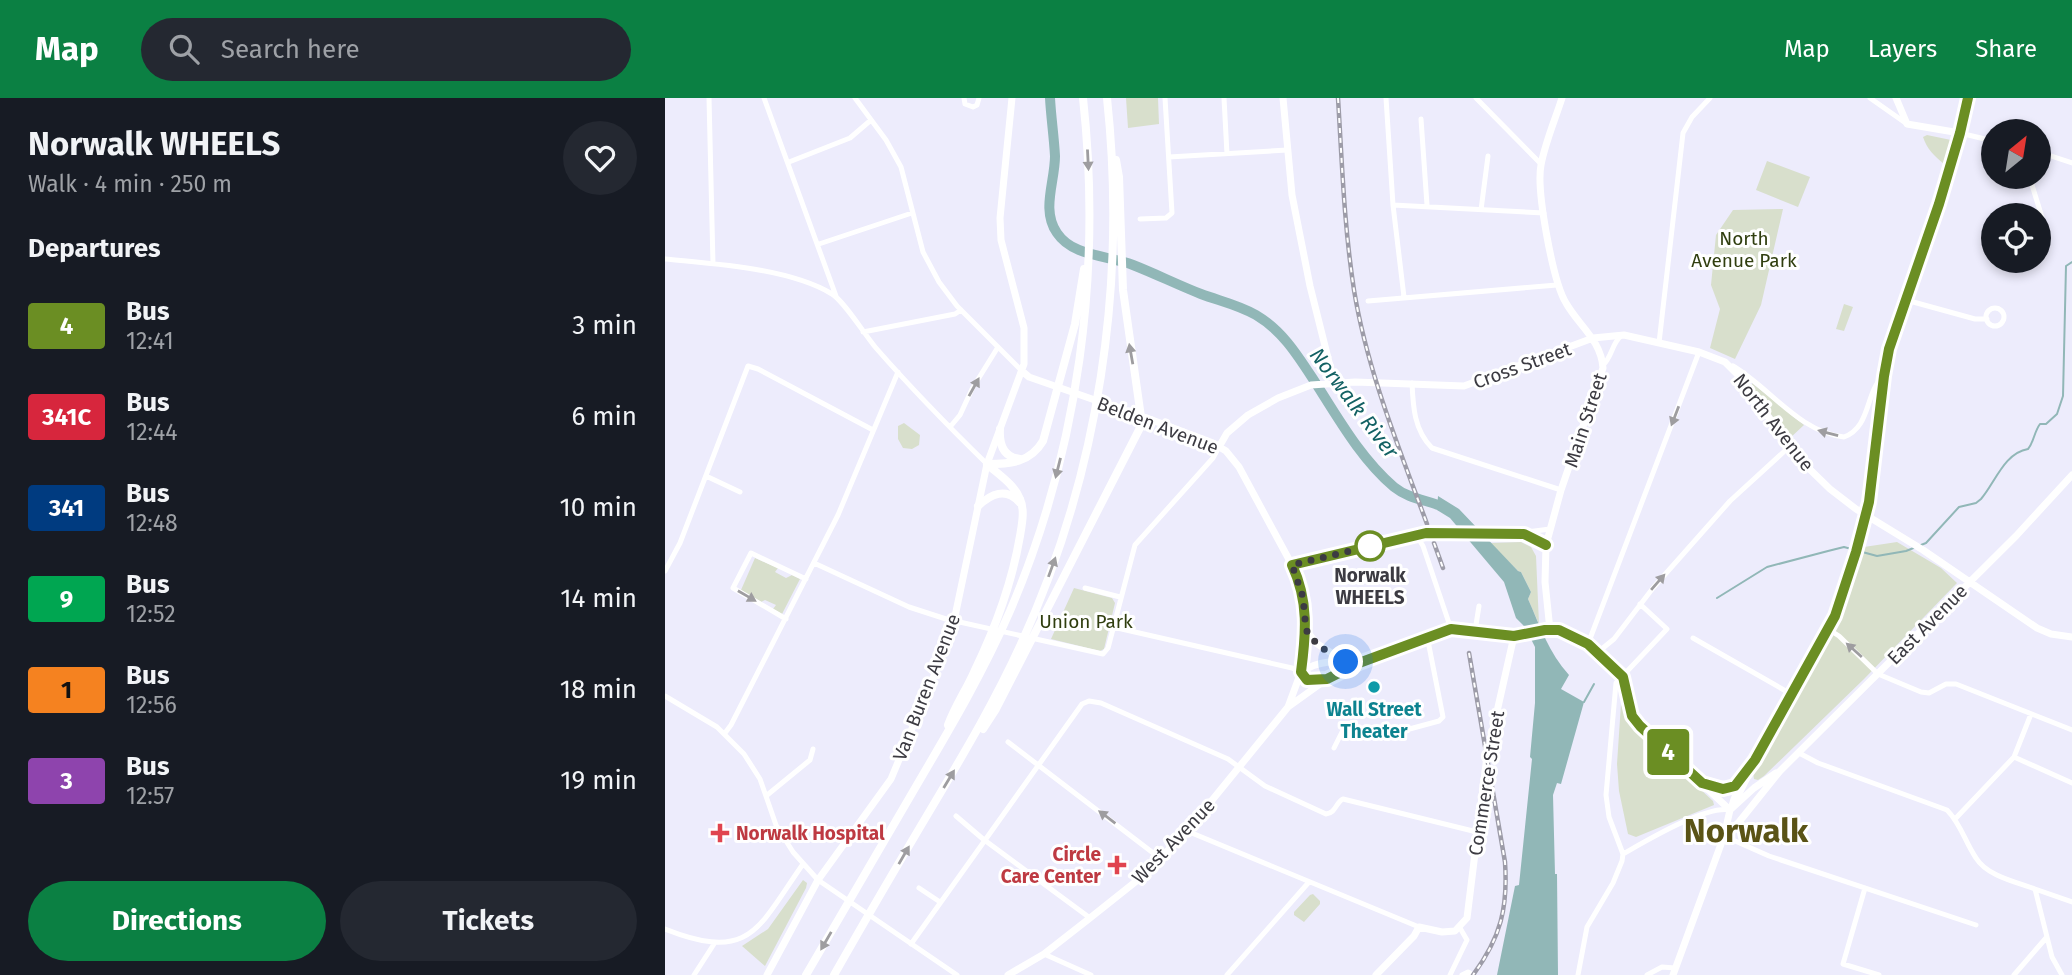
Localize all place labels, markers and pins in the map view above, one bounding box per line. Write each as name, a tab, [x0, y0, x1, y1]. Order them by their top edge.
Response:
marker: Norwalk WHEELS	[1355, 531, 1385, 561]
place label: Norwalk WHEELS	[1334, 564, 1406, 609]
marker: Wall Street Theater	[1366, 679, 1382, 695]
place label: Wall Street Theater	[1326, 698, 1422, 743]
place label: Norwalk Hospital	[736, 822, 885, 845]
marker: Norwalk Hospital	[710, 823, 730, 843]
place label: Circle Care Center	[1001, 843, 1101, 888]
marker: Circle Care Center	[1107, 855, 1127, 875]

